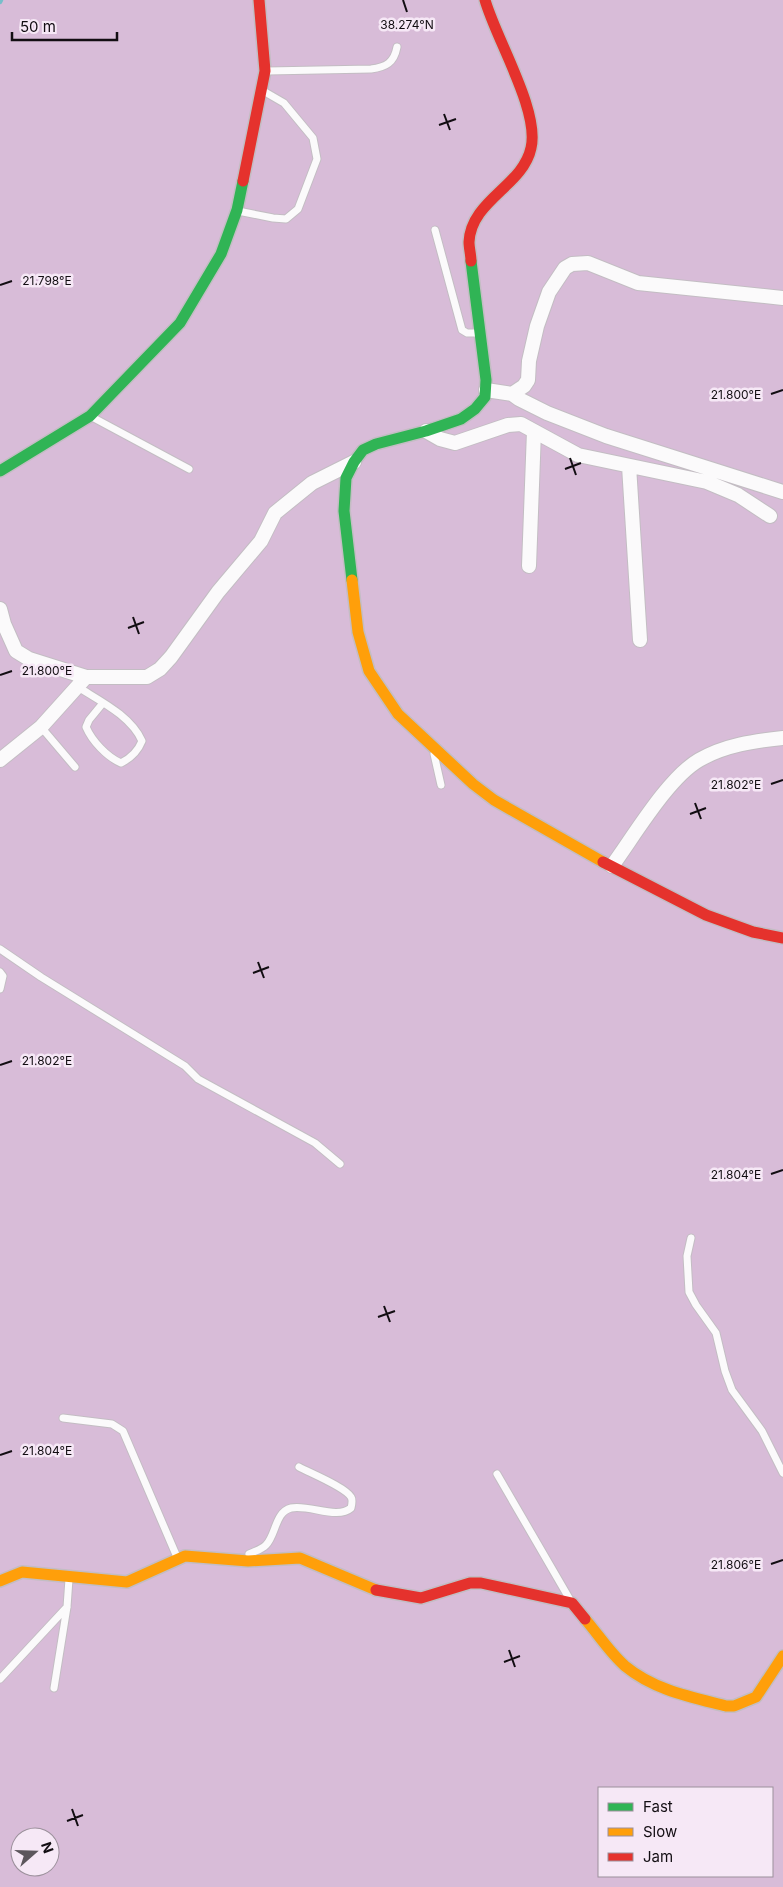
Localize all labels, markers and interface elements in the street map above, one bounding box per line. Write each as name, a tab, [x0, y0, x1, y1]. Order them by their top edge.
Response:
scale bar	[12, 10, 118, 42]
text: 50 m	[20, 17, 56, 36]
text: 38.274°N	[380, 17, 434, 32]
text: 21.798°E	[22, 273, 72, 288]
text: 21.800°E	[711, 387, 761, 402]
text: 21.800°E	[22, 663, 72, 678]
text: 21.802°E	[711, 777, 761, 792]
text: 21.802°E	[22, 1053, 72, 1068]
text: 21.804°E	[711, 1167, 761, 1182]
text: 21.804°E	[22, 1443, 72, 1458]
text: 21.806°E	[711, 1557, 761, 1572]
legend	[598, 1787, 773, 1877]
text: Fast	[643, 1797, 673, 1816]
text: Slow	[643, 1822, 677, 1841]
north arrow	[10, 1827, 60, 1877]
text: N	[38, 1839, 57, 1855]
text: Jam	[643, 1847, 673, 1866]

